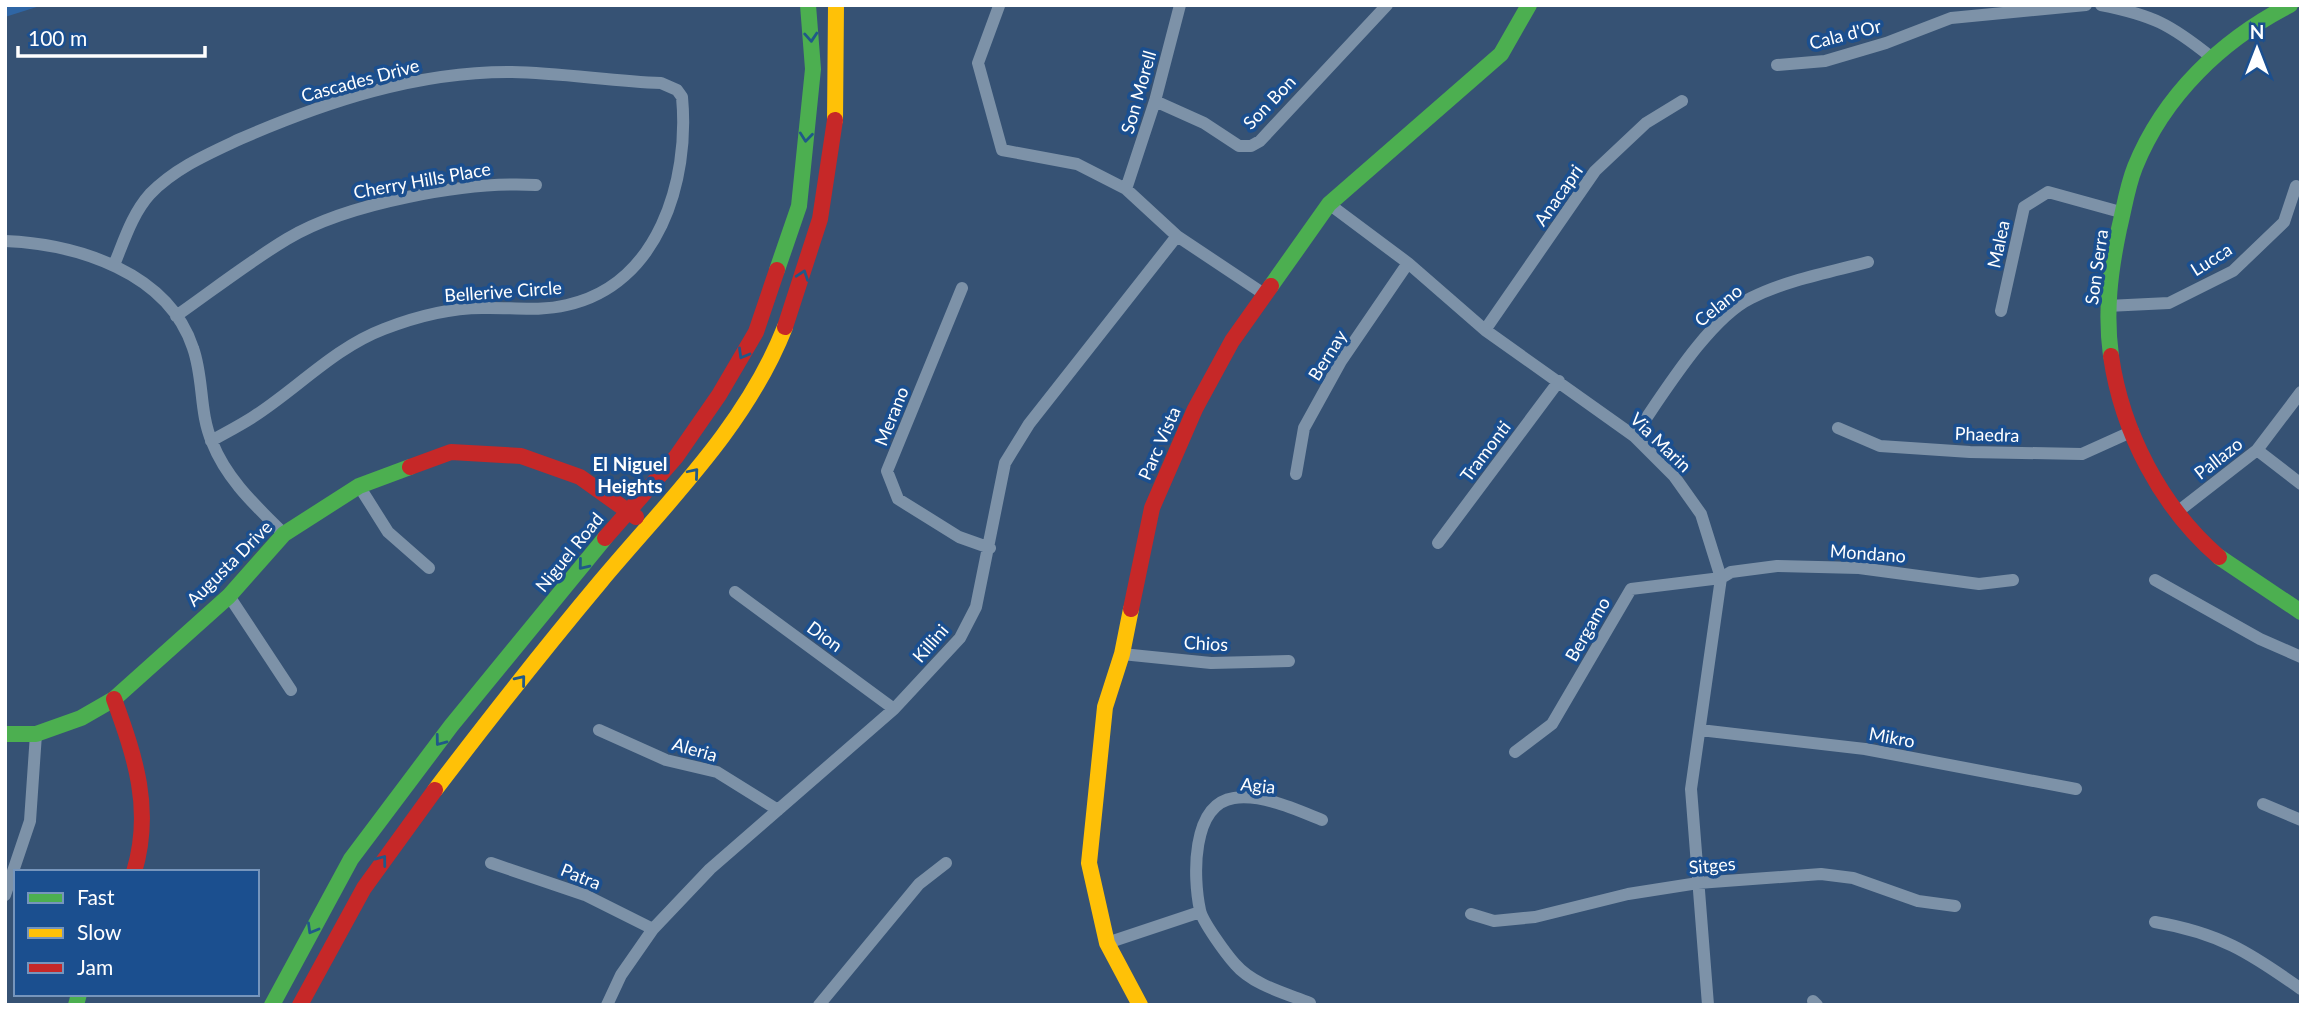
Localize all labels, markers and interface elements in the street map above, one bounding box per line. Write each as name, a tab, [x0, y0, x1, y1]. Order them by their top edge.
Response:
scale bar	[18, 14, 205, 58]
street label: Cala d'Or	[1807, 14, 1884, 54]
north arrow	[2222, 14, 2292, 84]
text: N	[2250, 20, 2264, 43]
text: 100 m	[28, 25, 87, 50]
one-way arrow	[803, 32, 818, 43]
street label: Son Morell	[1116, 48, 1160, 136]
street label: Cascades Drive	[299, 54, 421, 106]
street label: Son Bon	[1238, 71, 1300, 133]
one-way arrow	[799, 132, 814, 143]
street label: Cherry Hills Place	[352, 157, 492, 203]
street label: Anacapri	[1529, 160, 1587, 230]
street label: Malea	[1982, 218, 2014, 270]
street label: Son Serra	[2080, 228, 2112, 306]
street label: Lucca	[2186, 238, 2236, 280]
one-way arrow	[795, 269, 809, 281]
street label: Bellerive Circle	[443, 276, 563, 306]
street label: Celano	[1690, 279, 1746, 331]
street label: Bernay	[1303, 325, 1351, 384]
one-way arrow	[739, 346, 752, 359]
street label: Merano	[869, 383, 913, 449]
street label: Parc Vista	[1133, 403, 1185, 483]
street label: Via Marin	[1626, 408, 1696, 476]
street label: Tramonti	[1455, 416, 1515, 486]
street label: Phaedra	[1954, 422, 2020, 446]
street label: Pallazo	[2190, 432, 2246, 484]
district label: El Niguel Heights	[592, 452, 668, 497]
one-way arrow	[686, 468, 698, 481]
street label: Niguel Road	[530, 508, 608, 596]
street label: Augusta Drive	[182, 516, 276, 610]
street label: Mondano	[1829, 539, 1907, 567]
one-way arrow	[579, 557, 592, 569]
street label: Bergamo	[1560, 593, 1614, 665]
street label: Dion	[803, 616, 847, 656]
street label: Killini	[907, 619, 953, 667]
street label: Chios	[1183, 631, 1229, 655]
one-way arrow	[513, 676, 525, 689]
street label: Mikro	[1867, 722, 1917, 752]
street label: Aleria	[670, 732, 720, 766]
one-way arrow	[435, 734, 448, 746]
street label: Agia	[1240, 772, 1276, 798]
street label: Sitges	[1688, 852, 1737, 878]
one-way arrow	[374, 856, 386, 868]
street label: Patra	[558, 858, 604, 894]
legend	[14, 870, 259, 996]
text: Fast	[77, 884, 115, 909]
text: Slow	[77, 919, 122, 944]
one-way arrow	[307, 922, 320, 934]
text: Jam	[77, 954, 113, 979]

